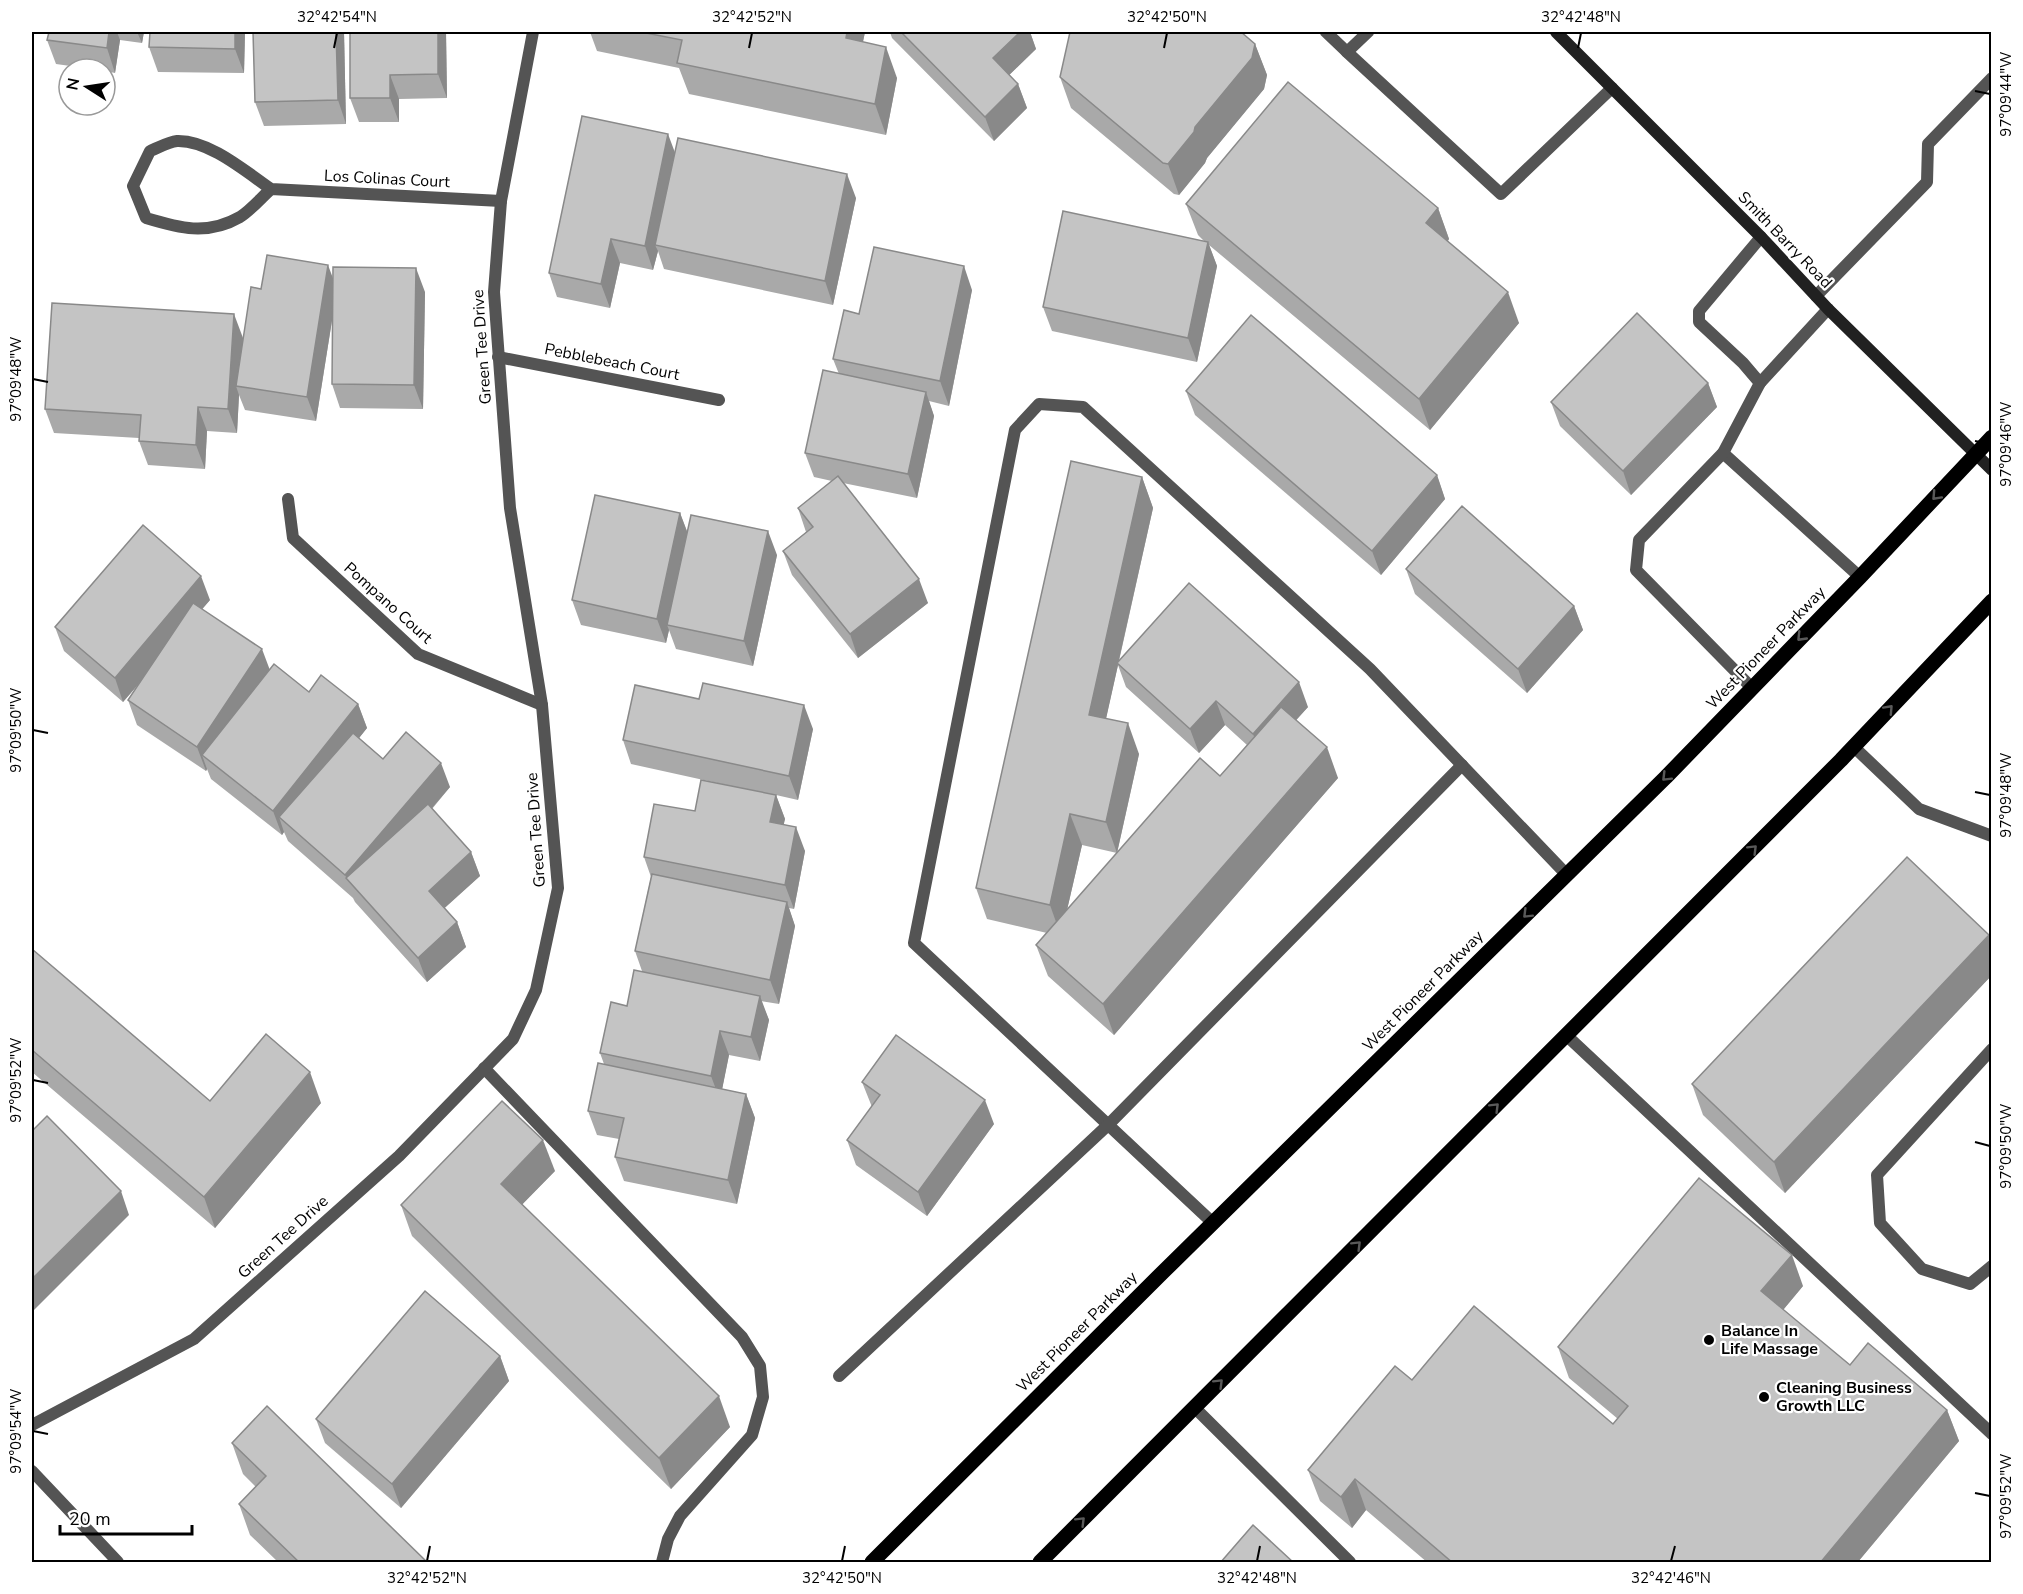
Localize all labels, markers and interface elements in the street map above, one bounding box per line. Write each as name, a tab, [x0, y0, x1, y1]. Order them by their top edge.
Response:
text: 32°42'54"N	[297, 7, 377, 27]
text: 32°42'52"N	[712, 7, 792, 27]
text: 32°42'50"N	[1127, 7, 1207, 27]
text: 32°42'48"N	[1541, 7, 1621, 27]
text: 97°09'44"W	[1996, 51, 2016, 137]
north arrow	[57, 57, 117, 117]
text: N	[61, 76, 85, 92]
street label: Los Colinas Court	[323, 165, 451, 193]
street label: Smith Barry Road	[1733, 187, 1837, 293]
street label: Green Tee Drive	[467, 289, 497, 405]
text: 97°09'48"W	[6, 336, 26, 422]
street label: Pebblebeach Court	[543, 338, 682, 386]
text: 97°09'46"W	[1996, 401, 2016, 487]
one-way arrow	[1932, 490, 1943, 500]
street label: Pompano Court	[339, 557, 437, 649]
street label: West Pioneer Parkway	[1702, 581, 1831, 714]
one-way arrow	[1798, 630, 1809, 641]
text: 97°09'50"W	[6, 687, 26, 773]
one-way arrow	[1882, 706, 1893, 716]
text: 97°09'48"W	[1996, 752, 2016, 838]
one-way arrow	[1662, 770, 1673, 781]
street label: Green Tee Drive	[521, 772, 551, 888]
one-way arrow	[1745, 845, 1756, 856]
one-way arrow	[1523, 907, 1534, 918]
street label: West Pioneer Parkway	[1358, 925, 1489, 1056]
text: 97°09'52"W	[6, 1037, 26, 1123]
text: 97°09'50"W	[1996, 1103, 2016, 1189]
one-way arrow	[1487, 1104, 1498, 1115]
street label: Green Tee Drive	[233, 1190, 333, 1284]
one-way arrow	[1350, 1242, 1361, 1252]
street label: West Pioneer Parkway	[1012, 1266, 1143, 1397]
place label: Balance In Life Massage	[1721, 1320, 1818, 1360]
marker: Balance In Life Massage	[1702, 1333, 1716, 1347]
place label: Cleaning Business Growth LLC	[1776, 1377, 1912, 1417]
one-way arrow	[1212, 1380, 1223, 1391]
text: 97°09'54"W	[6, 1388, 26, 1474]
marker: Cleaning Business Growth LLC	[1757, 1390, 1771, 1404]
text: 97°09'52"W	[1996, 1453, 2016, 1539]
scale bar	[60, 1498, 192, 1536]
text: 20 m	[69, 1507, 111, 1531]
one-way arrow	[1074, 1518, 1085, 1529]
text: 32°42'52"N	[387, 1568, 467, 1588]
text: 32°42'50"N	[802, 1568, 882, 1588]
text: 32°42'48"N	[1217, 1568, 1297, 1588]
text: 32°42'46"N	[1631, 1568, 1711, 1588]

